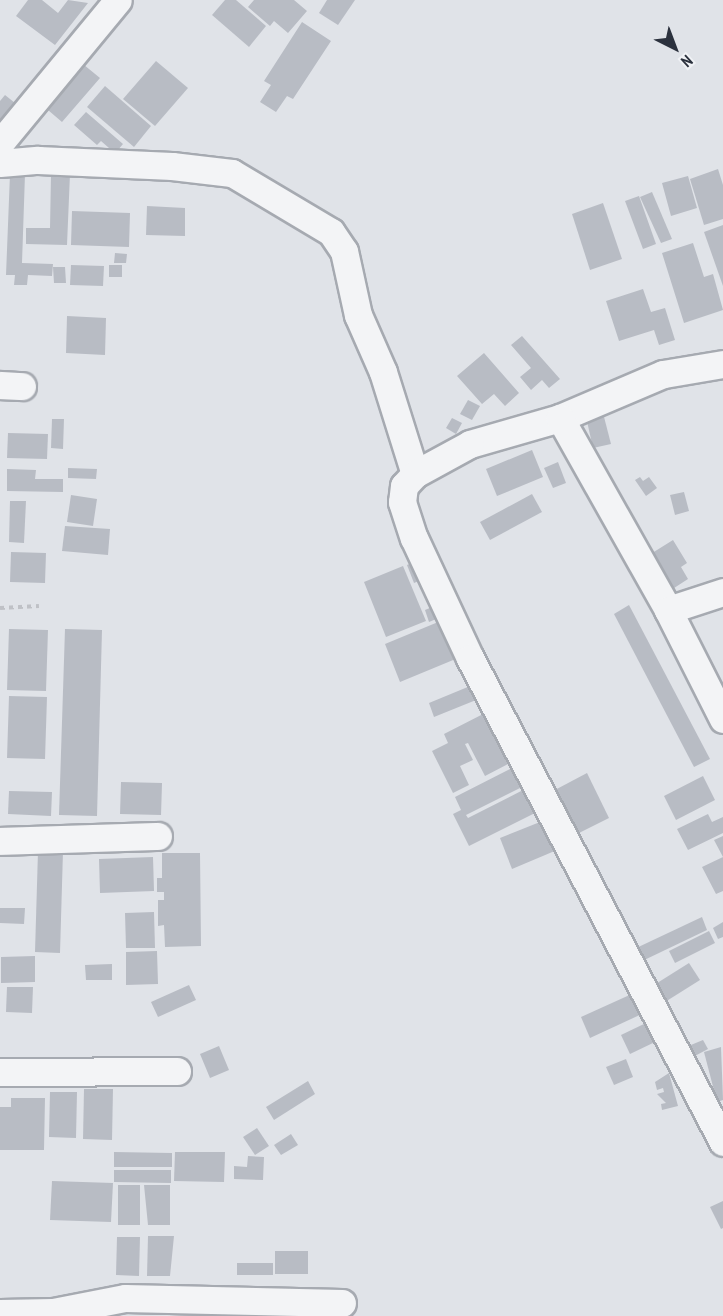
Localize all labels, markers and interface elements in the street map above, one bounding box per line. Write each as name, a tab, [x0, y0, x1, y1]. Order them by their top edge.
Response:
north arrow	[645, 18, 705, 78]
text: N	[677, 51, 697, 72]

